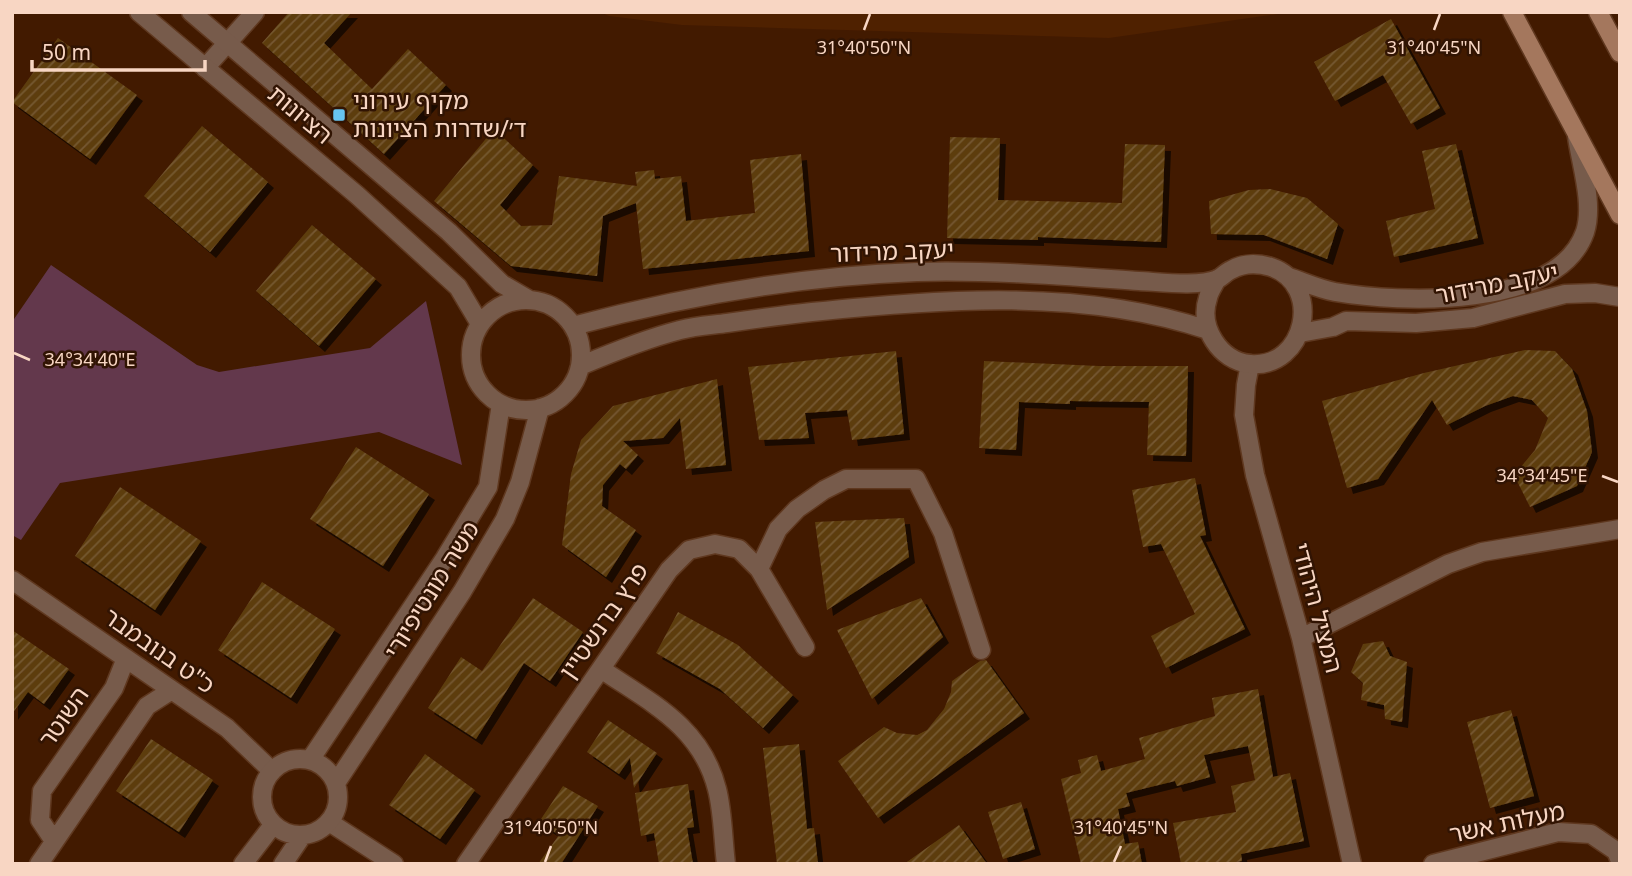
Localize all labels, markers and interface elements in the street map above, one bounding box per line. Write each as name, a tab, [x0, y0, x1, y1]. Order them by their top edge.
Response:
scale bar	[32, 28, 205, 72]
text: 31°40'50"N	[817, 35, 911, 59]
text: 31°40'45"N	[1387, 35, 1481, 59]
text: 50 m	[42, 38, 91, 66]
street label: הציונות	[262, 77, 340, 151]
place label: מקיף עירוני ד׳/שדרות הציונות	[353, 83, 527, 144]
marker: מקיף עירוני ד׳/שדרות הציונות	[331, 107, 347, 123]
street label: יעקב מרידור	[829, 232, 955, 269]
street label: יעקב מרידור	[1433, 254, 1561, 311]
text: 34°34'40"E	[45, 347, 135, 371]
text: 34°34'45"E	[1497, 463, 1587, 487]
street label: משה מונטיפיורי	[375, 514, 486, 664]
street label: המציל היהודי	[1285, 539, 1352, 676]
street label: פרץ ברנשטיין	[550, 555, 655, 685]
street label: כ"ט בנובמבר	[98, 599, 222, 700]
street label: השוטר	[30, 679, 95, 753]
street label: מעלות אשר	[1446, 793, 1567, 850]
text: 31°40'50"N	[504, 815, 598, 839]
text: 31°40'45"N	[1074, 815, 1168, 839]

